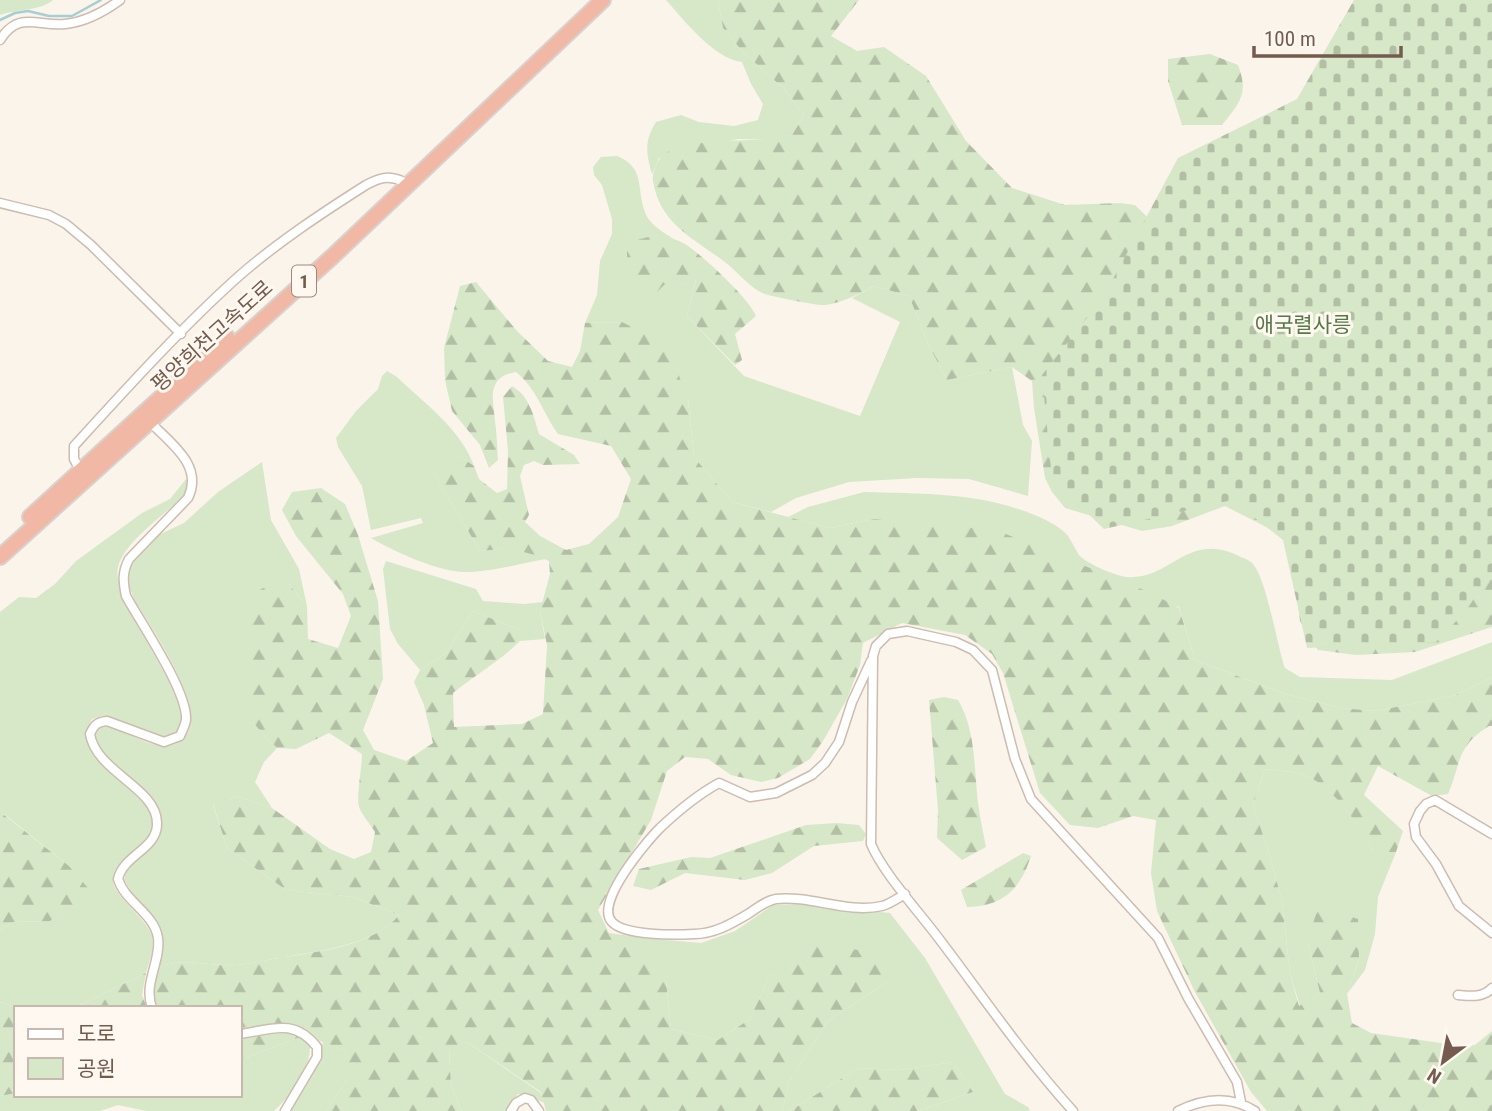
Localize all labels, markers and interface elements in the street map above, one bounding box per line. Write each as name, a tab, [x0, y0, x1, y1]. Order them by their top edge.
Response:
scale bar	[1254, 14, 1401, 58]
text: 100 m	[1264, 27, 1316, 51]
road number: 1	[292, 266, 316, 296]
street label: 평양희천고속도로	[147, 275, 277, 397]
park label: 애국렬사릉	[1255, 313, 1351, 337]
legend	[14, 1006, 242, 1097]
text: 도로	[77, 1022, 116, 1046]
north arrow	[1408, 1027, 1478, 1097]
text: 공원	[77, 1057, 116, 1081]
text: N	[1423, 1063, 1445, 1089]

